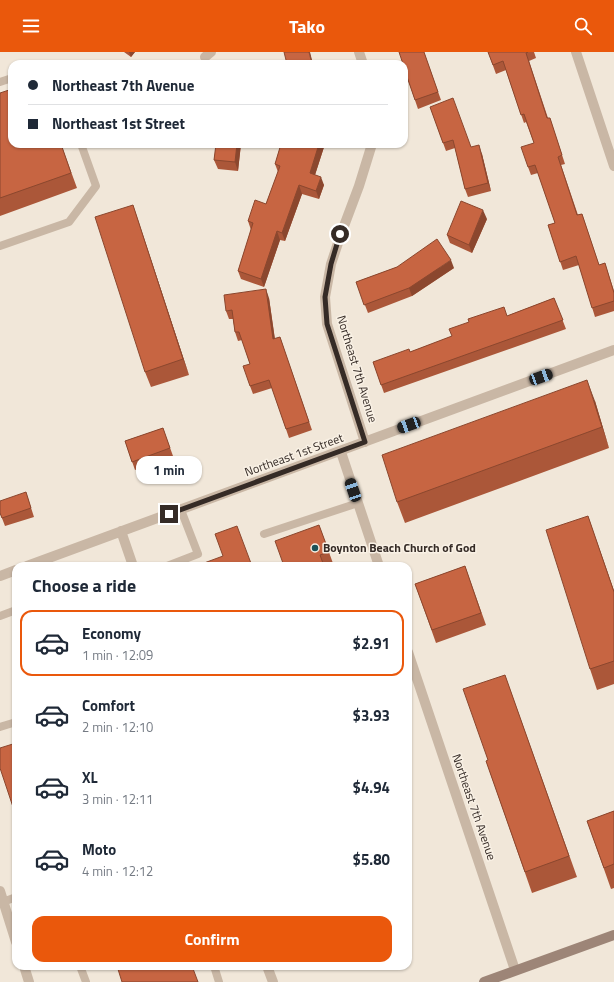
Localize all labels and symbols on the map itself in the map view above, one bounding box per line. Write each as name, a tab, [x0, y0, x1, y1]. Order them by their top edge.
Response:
route start	[331, 225, 349, 243]
street label: Northeast 7th Avenue	[332, 313, 383, 425]
car	[528, 367, 554, 387]
car	[396, 415, 422, 435]
street label: Northeast 1st Street	[242, 428, 347, 481]
callout: 1 min	[136, 456, 202, 484]
car	[343, 477, 363, 503]
route end	[160, 505, 178, 523]
place label: Boynton Beach Church of God	[323, 538, 476, 557]
marker: Boynton Beach Church of God	[310, 543, 320, 553]
street label: Northeast 7th Avenue	[447, 751, 502, 863]

